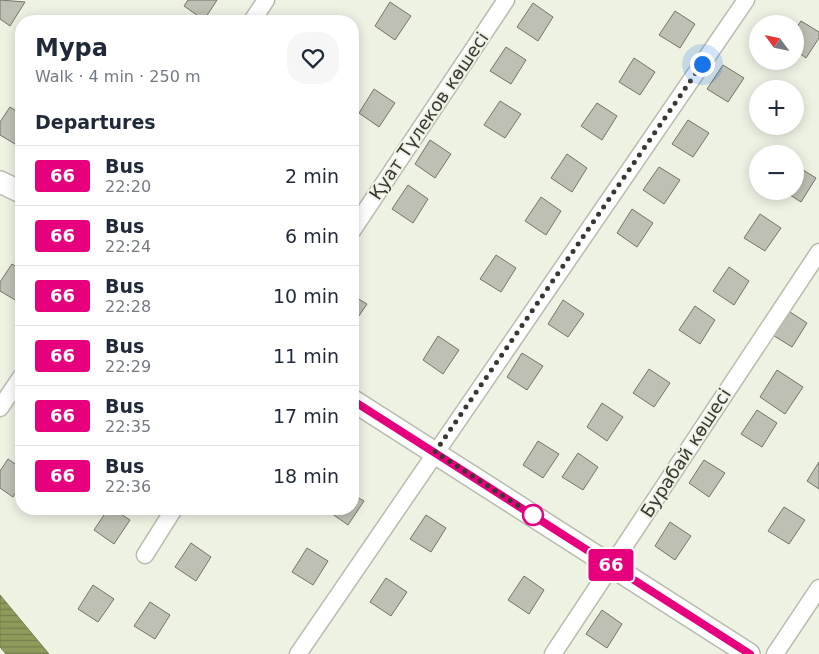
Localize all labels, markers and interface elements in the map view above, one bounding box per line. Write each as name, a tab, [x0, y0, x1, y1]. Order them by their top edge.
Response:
north arrow	[749, 15, 804, 70]
map controls	[749, 15, 804, 200]
street label: Қуат Түлеков көшесі	[365, 28, 492, 203]
button: heart	[287, 32, 339, 84]
text: Мура	[35, 34, 108, 62]
your location	[690, 52, 715, 77]
text: Walk · 4 min · 250 m	[35, 67, 200, 86]
button: +	[749, 80, 804, 135]
text: Departures	[35, 111, 156, 133]
button: −	[749, 145, 804, 200]
text: Bus	[105, 155, 144, 177]
text: 66	[50, 165, 75, 186]
text: 2 min	[285, 165, 339, 187]
text: 22:20	[105, 177, 151, 196]
text: Bus	[105, 215, 144, 237]
text: 66	[50, 225, 75, 246]
text: 6 min	[285, 225, 339, 247]
text: 22:24	[105, 237, 151, 256]
text: Bus	[105, 275, 144, 297]
text: 66	[50, 285, 75, 306]
text: 10 min	[273, 285, 339, 307]
text: 22:28	[105, 297, 151, 316]
text: Bus	[105, 335, 144, 357]
text: 66	[50, 345, 75, 366]
text: 11 min	[273, 345, 339, 367]
text: 22:29	[105, 357, 151, 376]
street label: Бурабай көшесi	[636, 384, 735, 521]
text: Bus	[105, 395, 144, 417]
text: 66	[50, 405, 75, 426]
text: 17 min	[273, 405, 339, 427]
text: 22:35	[105, 417, 151, 436]
text: Bus	[105, 455, 144, 477]
text: 66	[50, 465, 75, 486]
text: 18 min	[273, 465, 339, 487]
text: 22:36	[105, 477, 151, 496]
unlabelled marker	[522, 504, 544, 526]
line badge: 66	[588, 549, 634, 581]
text: 66	[598, 554, 624, 575]

